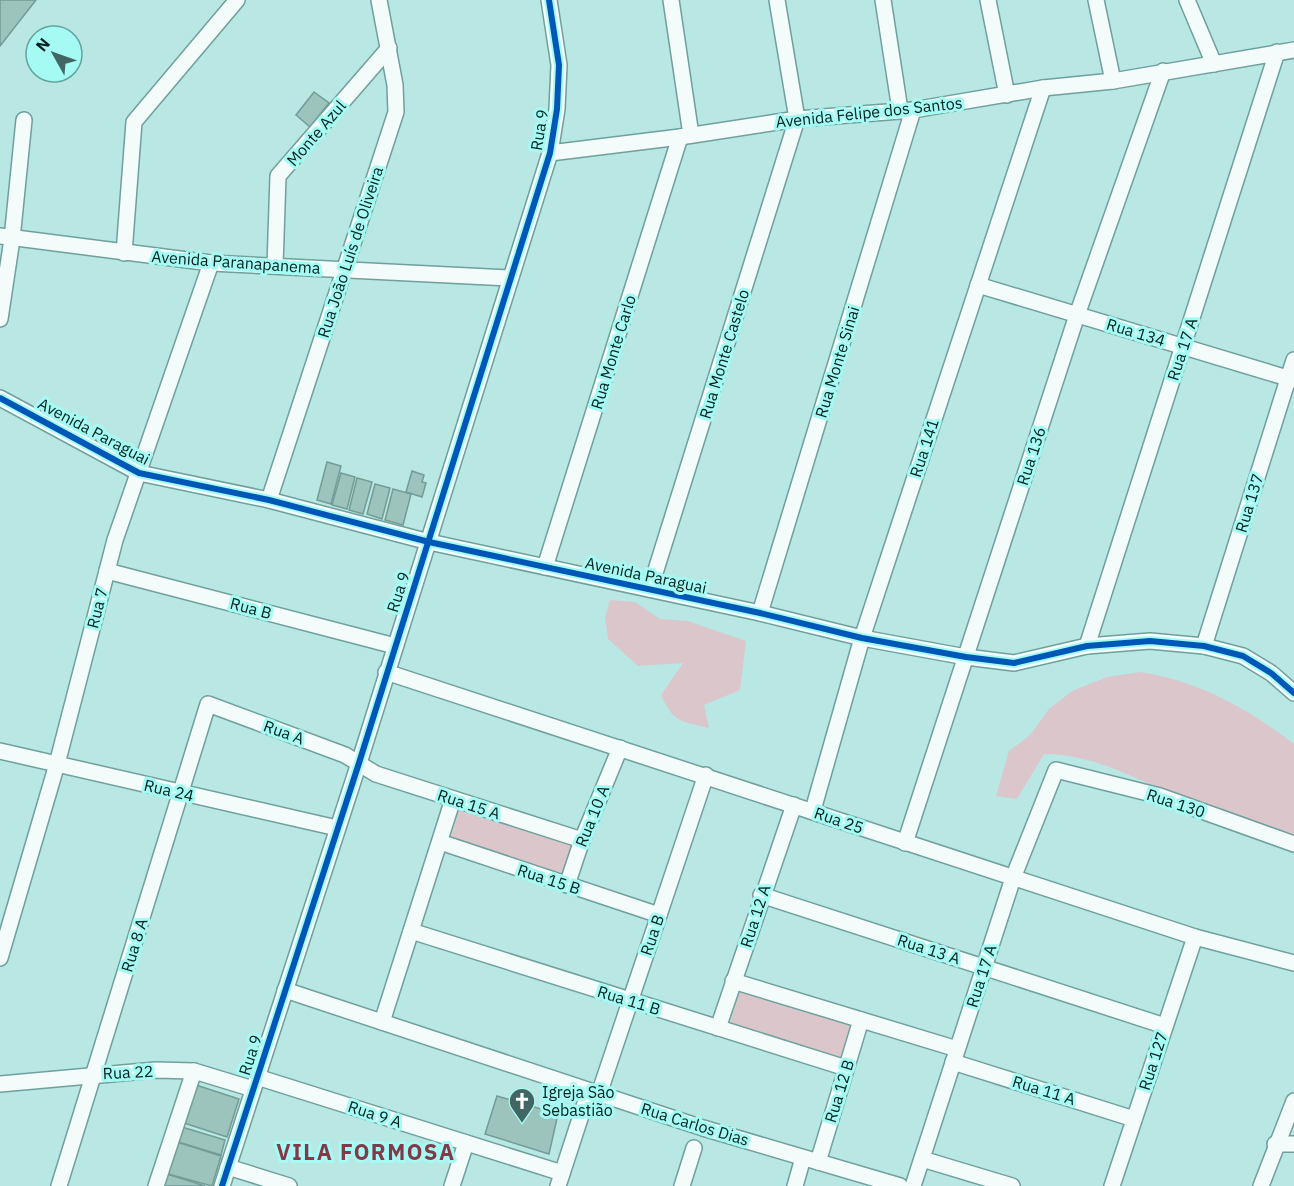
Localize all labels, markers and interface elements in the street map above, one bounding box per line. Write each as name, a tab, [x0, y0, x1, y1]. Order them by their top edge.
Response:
north arrow	[24, 24, 84, 84]
text: N	[31, 33, 54, 55]
street label: Avenida Felipe dos Santos	[775, 92, 963, 132]
street label: Monte Azul	[282, 96, 350, 170]
street label: Rua 9	[526, 108, 552, 152]
street label: Rua João Luís de Oliveira	[313, 163, 387, 340]
street label: Avenida Paranapanema	[151, 246, 322, 278]
street label: Rua Monte Castelo	[695, 287, 753, 421]
street label: Rua Monte Carlo	[586, 292, 640, 412]
street label: Rua Monte Sinai	[811, 304, 863, 420]
street label: Rua 134	[1104, 314, 1168, 350]
street label: Rua 17 A	[1162, 315, 1202, 383]
street label: Avenida Paraguai	[35, 393, 153, 469]
street label: Rua 141	[905, 416, 943, 480]
street label: Rua 136	[1012, 424, 1050, 488]
street label: Rua 137	[1231, 471, 1267, 535]
street label: Avenida Paraguai	[583, 552, 709, 598]
street label: Rua 9	[382, 569, 414, 615]
street label: Rua 7	[82, 586, 112, 630]
street label: Rua B	[228, 593, 274, 623]
street label: Rua A	[261, 715, 307, 749]
street label: Rua 24	[142, 775, 196, 805]
street label: Rua 10 A	[571, 782, 613, 850]
street label: Rua 15 A	[435, 784, 503, 824]
street label: Rua 130	[1144, 784, 1208, 822]
street label: Rua 25	[812, 802, 866, 838]
street label: Rua 15 B	[515, 859, 583, 899]
street label: Rua 12 A	[735, 882, 775, 950]
street label: Rua B	[636, 912, 668, 958]
street label: Rua 8 A	[116, 916, 152, 974]
street label: Rua 13 A	[895, 929, 963, 969]
street label: Rua 17 A	[961, 942, 1001, 1010]
street label: Rua 11 B	[595, 981, 663, 1019]
street label: Rua 127	[1134, 1029, 1172, 1093]
street label: Rua 9	[234, 1032, 266, 1078]
street label: Rua 12 B	[820, 1057, 858, 1125]
street label: Rua 22	[102, 1061, 154, 1083]
street label: Rua 11 A	[1010, 1071, 1078, 1109]
place label: Igreja São Sebastião	[542, 1082, 615, 1120]
church icon: Igreja São Sebastião	[507, 1086, 537, 1124]
street label: Rua 9 A	[346, 1096, 404, 1132]
street label: Rua Carlos Dias	[639, 1098, 751, 1150]
district label: VILA FORMOSA	[276, 1137, 456, 1166]

